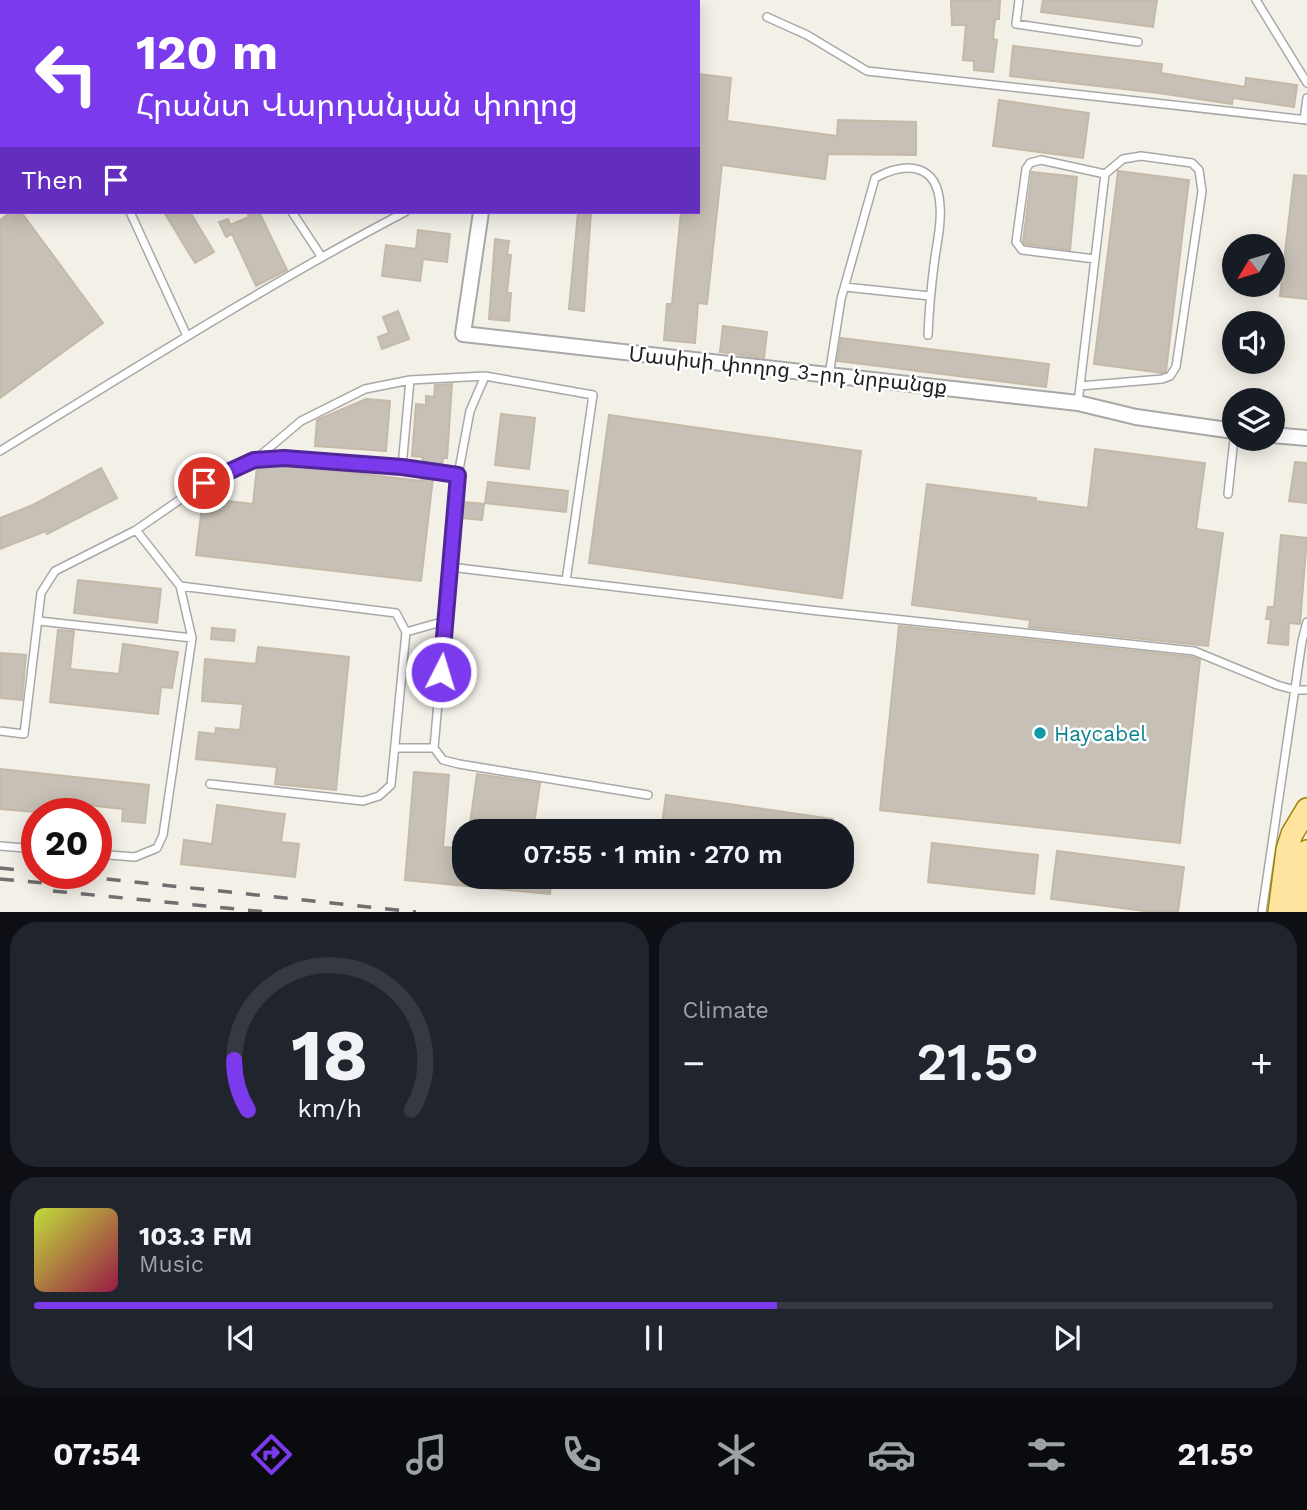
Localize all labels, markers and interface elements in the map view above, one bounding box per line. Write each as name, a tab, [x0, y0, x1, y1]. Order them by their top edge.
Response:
text: 120 m	[136, 23, 278, 81]
icon: left	[21, 28, 112, 119]
text: Հրանտ Վարդանյան փողոց	[136, 86, 578, 124]
icon: arrive	[97, 161, 135, 199]
text: Then	[21, 165, 83, 195]
north arrow	[1222, 234, 1284, 298]
map controls	[1222, 234, 1285, 451]
button: sound	[1222, 311, 1285, 374]
street label: Մասիսի փողոց 3-րդ նրբանցք	[628, 341, 948, 399]
button: layers	[1222, 388, 1285, 451]
pin	[174, 453, 234, 513]
icon: arrive	[185, 464, 223, 502]
position arrow	[404, 635, 478, 709]
place label: Haycabel	[1054, 721, 1147, 746]
marker: Haycabel	[1032, 725, 1048, 741]
speed limit sign: 20	[21, 798, 112, 889]
text: 07:55 · 1 min · 270 m	[523, 839, 783, 869]
text: Climate	[683, 997, 769, 1024]
text: 18	[291, 1013, 368, 1099]
text: 21.5°	[917, 1032, 1039, 1093]
text: −	[683, 1041, 705, 1085]
text: +	[1250, 1041, 1273, 1085]
text: km/h	[297, 1094, 361, 1123]
text: 103.3 FM	[139, 1221, 252, 1251]
text: Music	[139, 1251, 204, 1278]
icon: previous	[222, 1319, 260, 1357]
icon: pause	[635, 1319, 673, 1357]
icon: next	[1048, 1319, 1086, 1357]
icon: directions	[247, 1430, 296, 1479]
icon: music	[402, 1430, 451, 1479]
icon: phone	[557, 1430, 606, 1479]
icon: climate	[712, 1430, 761, 1479]
icon: car	[867, 1430, 916, 1479]
icon: filters	[1022, 1430, 1071, 1479]
text: 07:54	[53, 1435, 141, 1473]
text: 21.5°	[1177, 1435, 1254, 1473]

